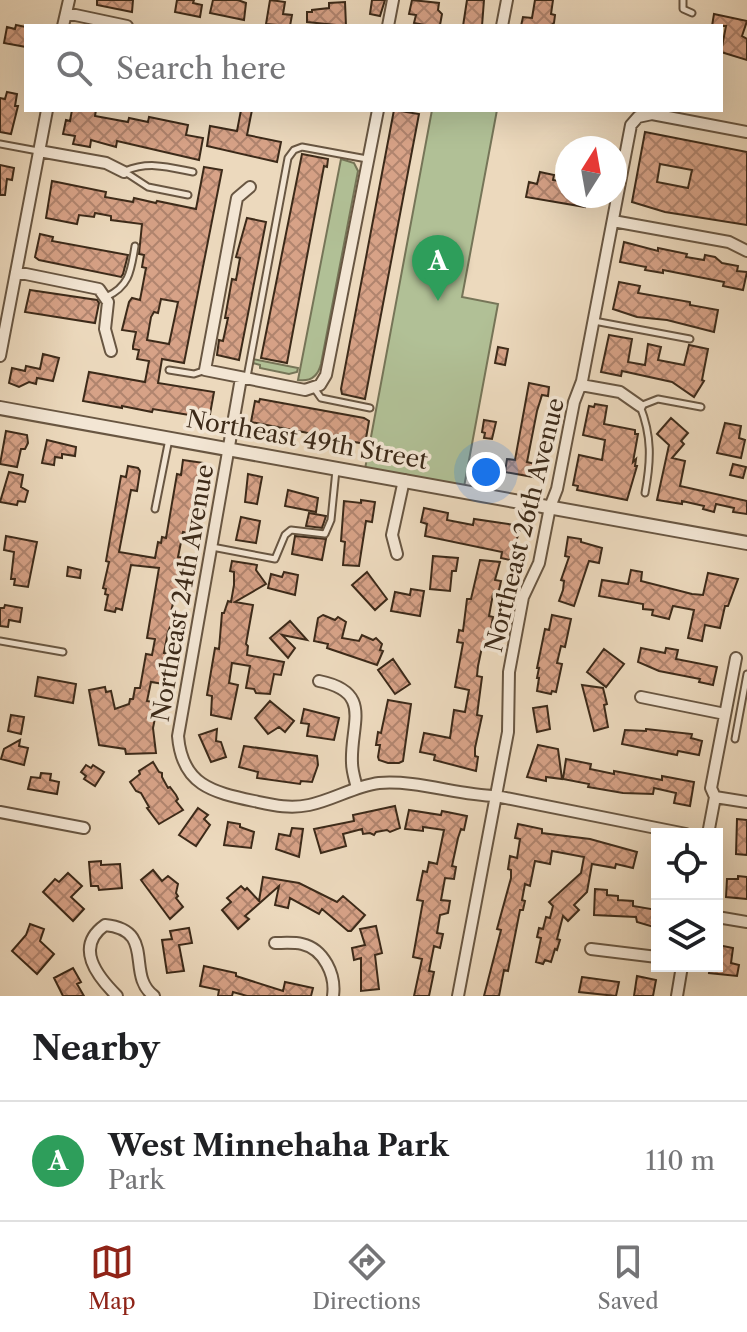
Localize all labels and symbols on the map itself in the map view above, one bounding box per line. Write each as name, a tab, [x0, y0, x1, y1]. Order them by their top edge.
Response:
north arrow	[555, 136, 627, 208]
pin: A	[412, 235, 464, 301]
street label: Northeast 26th Avenue	[479, 395, 570, 655]
street label: Northeast 49th Street	[184, 404, 431, 475]
your location	[466, 452, 506, 492]
street label: Northeast 24th Avenue	[146, 462, 219, 724]

